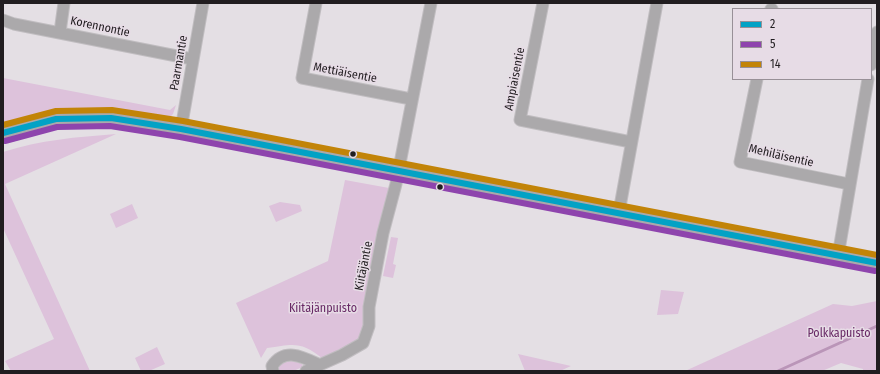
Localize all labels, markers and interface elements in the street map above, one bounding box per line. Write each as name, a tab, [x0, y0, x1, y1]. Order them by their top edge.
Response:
legend	[732, 8, 872, 80]
street label: Korennontie	[69, 14, 131, 40]
text: 2	[770, 17, 775, 31]
street label: Paarmantie	[167, 34, 191, 92]
text: 5	[770, 37, 776, 51]
street label: Ampiaisentie	[502, 46, 528, 112]
text: 14	[770, 57, 781, 71]
street label: Mettiäisentie	[312, 60, 378, 86]
street label: Mehiläisentie	[747, 142, 815, 170]
unlabelled marker	[348, 149, 358, 159]
unlabelled marker	[435, 182, 445, 192]
street label: Kiitäjäntie	[352, 240, 376, 292]
park label: Kiitäjänpuisto	[289, 302, 357, 316]
park label: Polkkapuisto	[807, 327, 871, 341]

